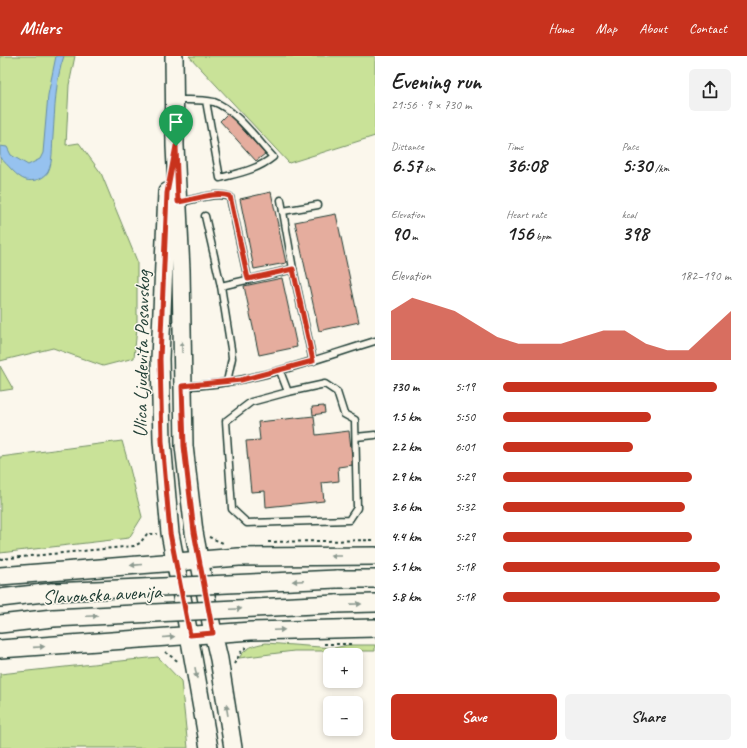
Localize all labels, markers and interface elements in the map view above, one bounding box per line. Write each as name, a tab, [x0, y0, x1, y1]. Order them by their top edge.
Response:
text: Milers	[20, 16, 61, 40]
text: Home	[548, 20, 574, 37]
text: Map	[596, 20, 617, 37]
text: About	[639, 20, 667, 37]
text: Contact	[689, 20, 727, 37]
text: Evening run	[391, 68, 481, 96]
button: share	[689, 69, 731, 111]
text: 21:56 · 9 × 730 m	[391, 97, 472, 113]
pin	[159, 105, 193, 146]
icon: arrive	[165, 111, 187, 133]
text: Distance	[391, 139, 424, 153]
text: Time	[506, 139, 523, 153]
text: Pace	[622, 139, 639, 153]
text: 6.57	[391, 153, 422, 178]
text: 36:08	[506, 153, 547, 178]
text: 5:30	[622, 153, 652, 178]
text: km	[422, 161, 435, 175]
text: /km	[652, 161, 669, 175]
text: Elevation	[391, 207, 425, 221]
text: Heart rate	[506, 207, 546, 221]
text: kcal	[622, 207, 636, 221]
text: 90	[391, 221, 409, 246]
text: 156	[506, 221, 533, 246]
text: 398	[622, 221, 648, 246]
text: m	[409, 229, 418, 243]
text: bpm	[533, 229, 551, 243]
street label: Ulica Ljudevita Posavskog	[128, 268, 155, 438]
text: Elevation	[391, 268, 431, 284]
text: 182–190 m	[680, 268, 731, 284]
one-way arrow	[179, 340, 185, 353]
text: 730 m	[391, 379, 419, 395]
text: 5:19	[455, 379, 475, 395]
text: 1.5 km	[391, 409, 421, 425]
text: 5:50	[455, 409, 475, 425]
text: 2.2 km	[391, 439, 421, 455]
text: 6:01	[455, 439, 475, 455]
text: 2.9 km	[391, 469, 421, 485]
text: 5:29	[455, 469, 475, 485]
text: 3.6 km	[391, 499, 422, 515]
text: 5:32	[455, 499, 475, 515]
text: 4.4 km	[391, 529, 421, 545]
text: 5:29	[455, 529, 475, 545]
one-way arrow	[329, 553, 342, 559]
text: 5.1 km	[391, 559, 421, 575]
text: 5:18	[455, 559, 475, 575]
one-way arrow	[130, 562, 142, 569]
one-way arrow	[292, 577, 304, 584]
street label: Slavonska avenija	[42, 579, 164, 610]
text: 5.8 km	[391, 589, 421, 605]
text: 5:18	[455, 589, 475, 605]
one-way arrow	[350, 601, 363, 607]
one-way arrow	[230, 606, 243, 612]
one-way arrow	[86, 613, 98, 620]
one-way arrow	[273, 627, 286, 633]
one-way arrow	[163, 633, 175, 640]
one-way arrow	[33, 643, 45, 650]
map controls	[323, 648, 363, 736]
button: +	[323, 648, 363, 688]
one-way arrow	[193, 667, 199, 679]
button: Save	[391, 694, 557, 740]
button: Share	[565, 694, 731, 740]
button: −	[323, 696, 363, 736]
one-way arrow	[224, 703, 230, 716]

